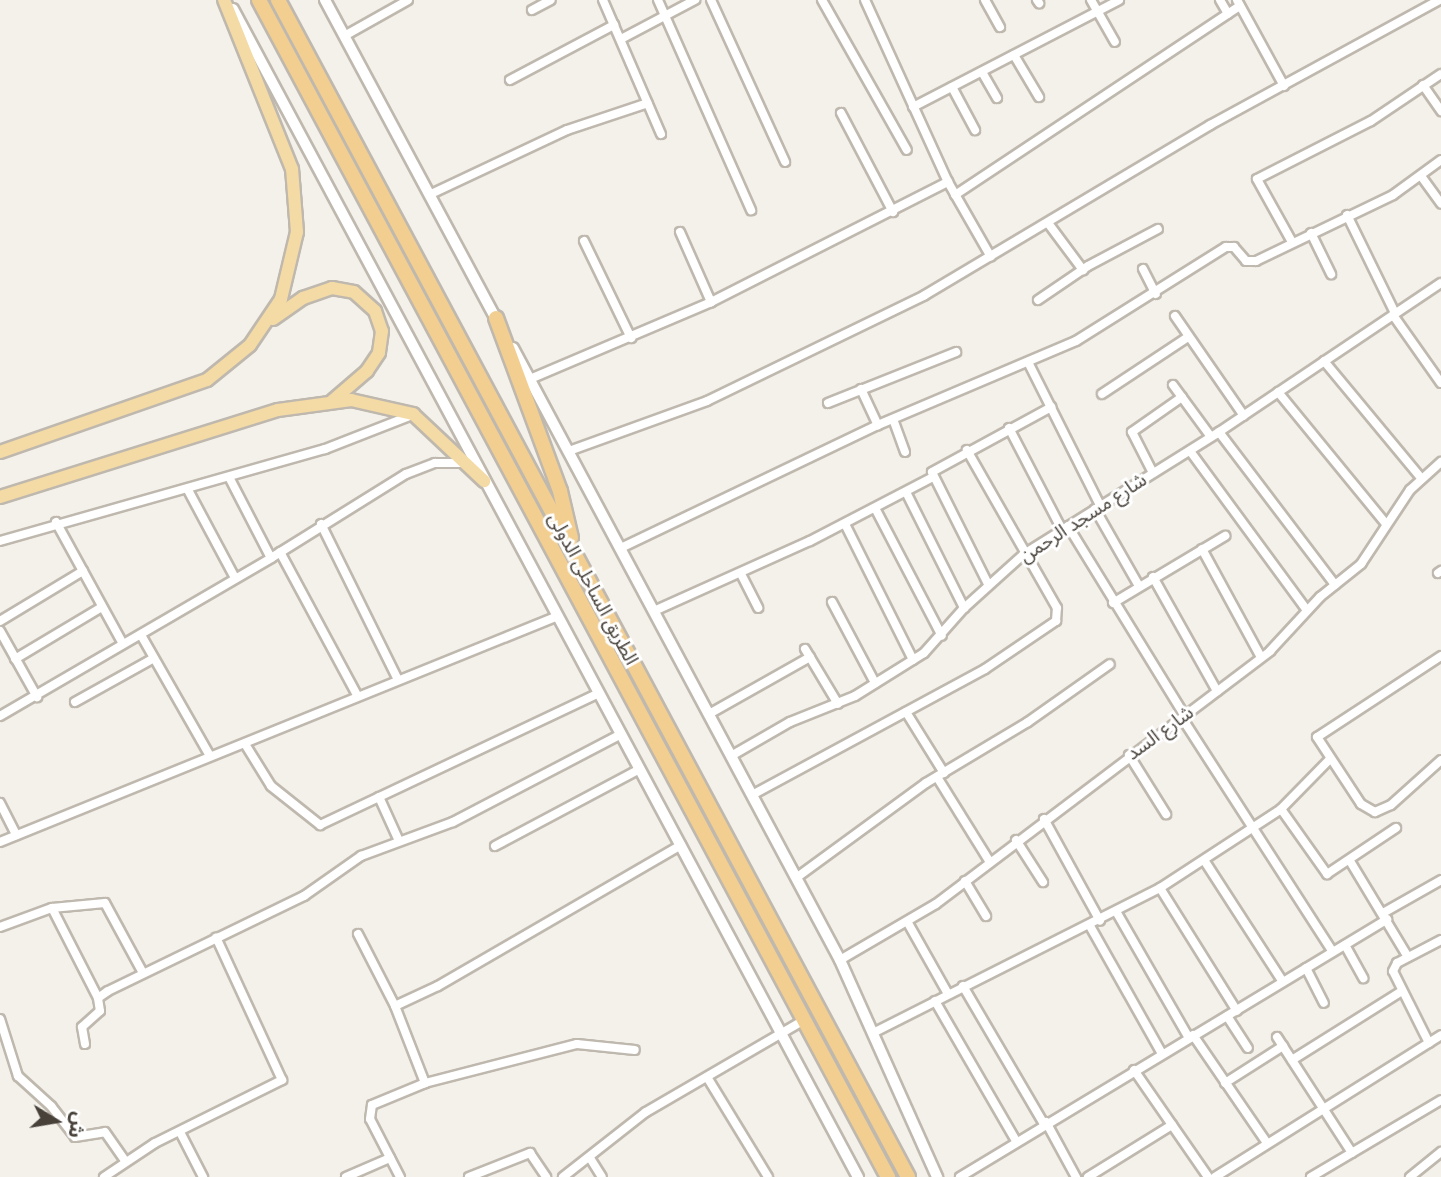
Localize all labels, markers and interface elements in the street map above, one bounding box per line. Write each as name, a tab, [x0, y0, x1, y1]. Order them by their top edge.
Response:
street label: شارع مسجد الرحمن	[1015, 468, 1151, 568]
street label: الطريق الساحلى الدولى	[543, 509, 643, 669]
street label: شارع السد	[1122, 701, 1198, 765]
north arrow	[21, 1086, 91, 1156]
text: ش	[63, 1110, 91, 1140]

